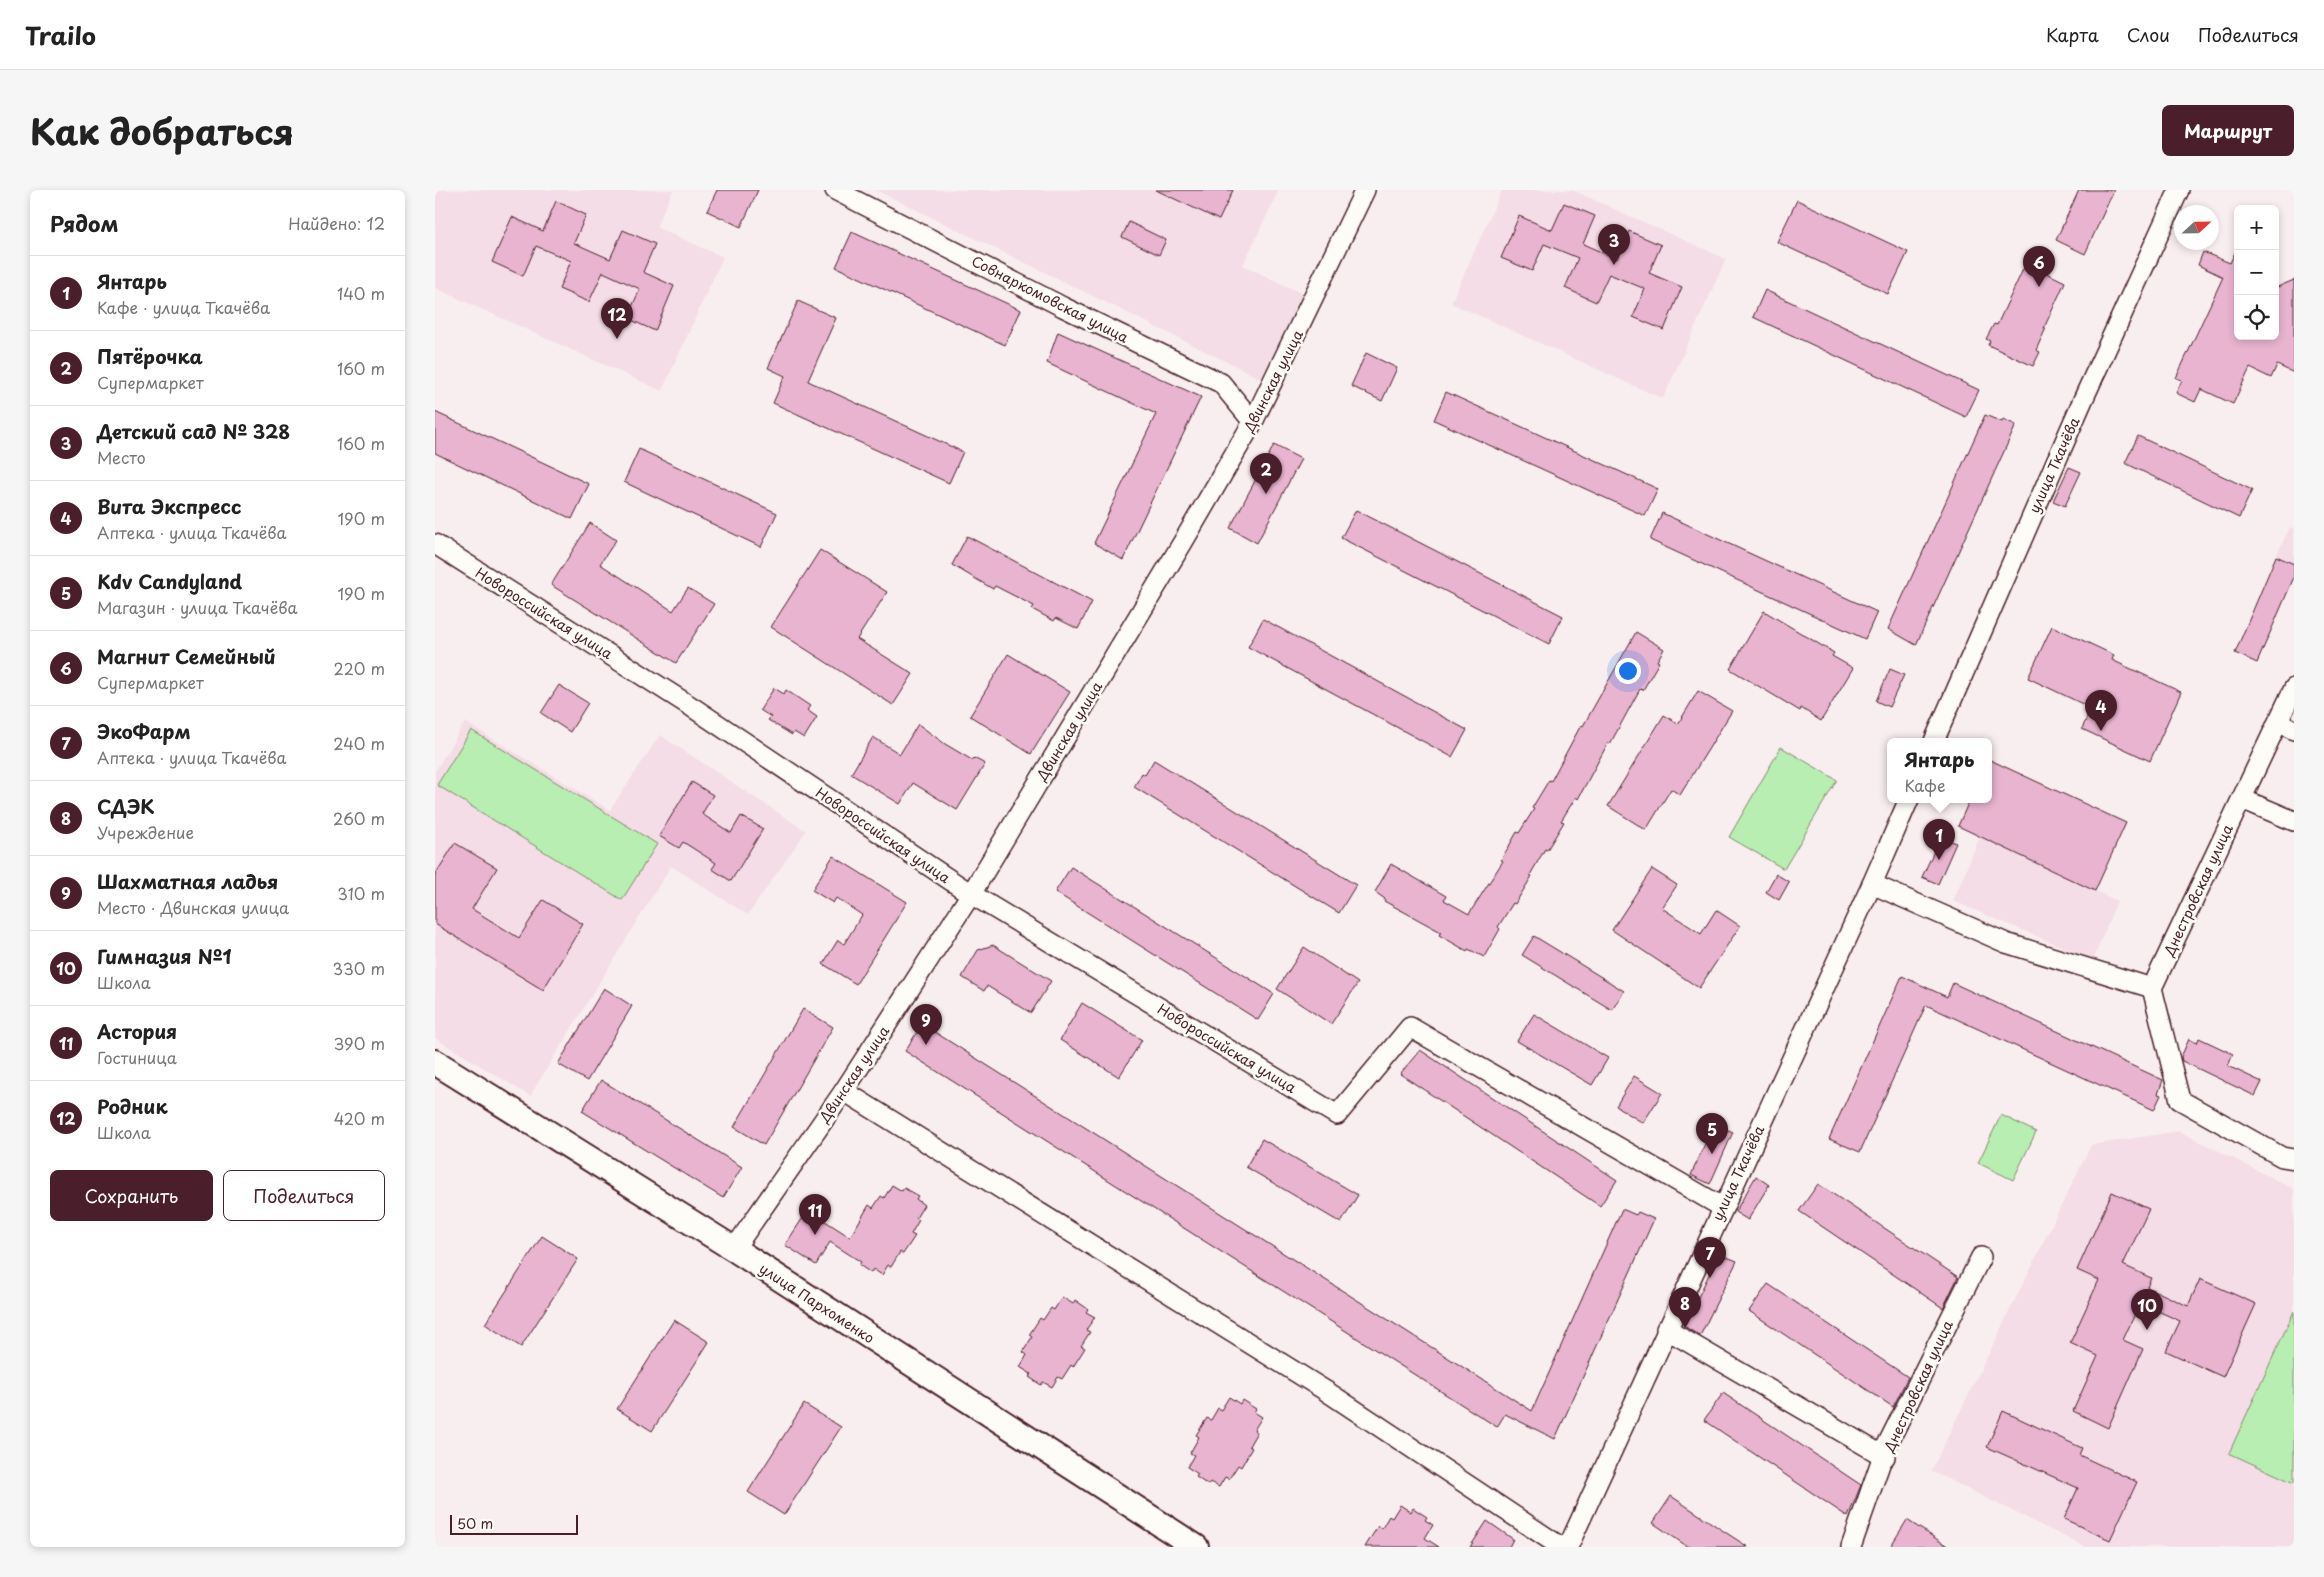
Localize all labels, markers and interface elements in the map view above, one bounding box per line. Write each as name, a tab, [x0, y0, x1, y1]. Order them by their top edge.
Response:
text: Trailo	[25, 17, 96, 53]
text: Карта	[2046, 21, 2099, 48]
text: Слои	[2127, 21, 2170, 48]
text: Поделиться	[2198, 21, 2299, 48]
text: Как добраться	[30, 104, 294, 157]
button: Маршрут	[2162, 105, 2294, 156]
north arrow	[2174, 205, 2219, 250]
map controls	[2234, 205, 2279, 340]
button: +	[2234, 205, 2279, 250]
text: Рядом	[50, 207, 118, 239]
text: Найдено: 12	[288, 211, 385, 235]
pin: 3	[1598, 224, 1630, 265]
pin: 6	[2023, 246, 2055, 287]
street label: Совнаркомовская улица	[968, 250, 1132, 348]
button: −	[2234, 250, 2279, 295]
text: Янтарь	[97, 267, 167, 295]
text: 1	[62, 281, 70, 305]
text: 140 m	[337, 281, 385, 305]
text: Кафе · улица Ткачёва	[97, 295, 270, 319]
button: locate	[2234, 295, 2279, 340]
pin: 12	[601, 298, 633, 339]
street label: Двинская улица	[1238, 326, 1308, 437]
text: Пятёрочка	[97, 342, 203, 370]
text: 2	[60, 356, 72, 380]
text: 160 m	[337, 356, 385, 380]
text: Супермаркет	[97, 370, 204, 394]
street label: улица Ткачёва	[2023, 413, 2085, 516]
text: Детский сад № 328	[97, 417, 290, 445]
text: 3	[61, 431, 71, 455]
text: 160 m	[337, 431, 385, 455]
text: Место	[97, 445, 146, 469]
pin: 2	[1250, 453, 1282, 494]
text: Вита Экспресс	[97, 492, 241, 520]
text: 4	[61, 506, 71, 530]
text: 190 m	[337, 506, 385, 530]
text: Аптека · улица Ткачёва	[97, 520, 287, 544]
street label: Новороссийская улица	[471, 562, 617, 664]
text: Kdv Candyland	[97, 567, 242, 595]
text: 5	[61, 581, 71, 605]
text: 190 m	[337, 581, 385, 605]
text: Магазин · улица Ткачёва	[97, 595, 297, 619]
text: Магнит Семейный	[97, 642, 276, 670]
text: 6	[60, 656, 72, 680]
text: 220 m	[334, 656, 385, 680]
your location	[1615, 658, 1641, 684]
text: Супермаркет	[97, 670, 204, 694]
street label: Двинская улица	[1031, 677, 1107, 785]
pin: 4	[2085, 690, 2117, 731]
text: ЭкоФарм	[97, 717, 191, 745]
text: 7	[61, 731, 71, 755]
text: 240 m	[333, 731, 385, 755]
popup	[1887, 738, 1992, 803]
text: Аптека · улица Ткачёва	[97, 745, 287, 769]
text: Янтарь	[1905, 745, 1974, 773]
text: Кафе	[1905, 773, 1946, 797]
street label: Новороссийская улица	[811, 782, 955, 888]
text: СДЭК	[97, 792, 154, 820]
text: 8	[61, 806, 71, 830]
text: 260 m	[333, 806, 385, 830]
pin: 1	[1923, 819, 1955, 860]
text: Учреждение	[97, 820, 194, 844]
street label: Днестровская улица	[2158, 821, 2238, 960]
text: Шахматная ладья	[97, 867, 278, 895]
text: 9	[61, 881, 71, 905]
text: 310 m	[337, 881, 385, 905]
text: Место · Двинская улица	[97, 895, 289, 919]
text: Гимназия №1	[97, 942, 232, 970]
text: 10	[56, 956, 76, 980]
text: 330 m	[332, 956, 385, 980]
text: Школа	[97, 970, 151, 994]
street label: Новороссийская улица	[1154, 998, 1300, 1098]
pin: 9	[910, 1004, 942, 1045]
text: Астория	[97, 1017, 177, 1045]
street label: Двинская улица	[813, 1021, 894, 1127]
text: 11	[59, 1031, 73, 1055]
text: 390 m	[334, 1031, 385, 1055]
text: Гостиница	[97, 1045, 177, 1069]
text: Родник	[97, 1092, 167, 1120]
text: 12	[57, 1106, 75, 1130]
text: 420 m	[334, 1106, 385, 1130]
pin: 5	[1696, 1113, 1728, 1154]
text: Школа	[97, 1120, 151, 1144]
street label: улица Ткачёва	[1707, 1122, 1769, 1224]
button: Сохранить	[50, 1170, 213, 1221]
button: Поделиться	[223, 1170, 385, 1221]
pin: 11	[799, 1194, 831, 1235]
pin: 7	[1694, 1237, 1726, 1278]
street label: улица Пархоменко	[755, 1258, 879, 1348]
pin: 8	[1669, 1287, 1701, 1328]
pin: 10	[2131, 1289, 2163, 1330]
street label: Днестровская улица	[1878, 1317, 1958, 1456]
scale bar	[450, 1512, 577, 1535]
text: 50 m	[457, 1513, 493, 1534]

